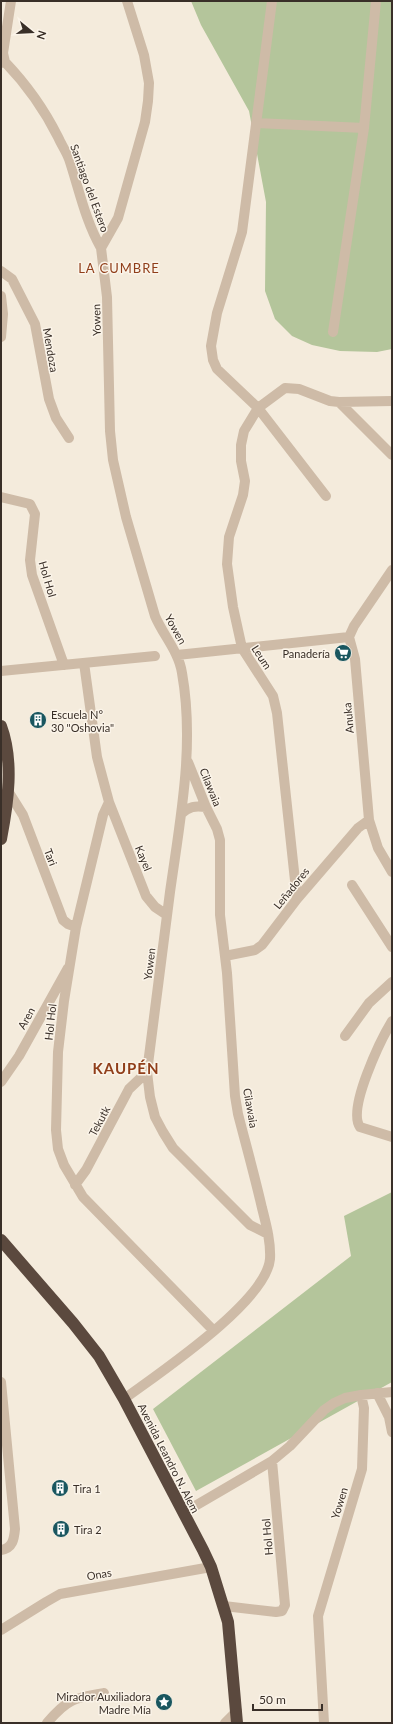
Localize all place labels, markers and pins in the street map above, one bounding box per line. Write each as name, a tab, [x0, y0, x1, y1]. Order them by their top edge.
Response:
supermarket icon: Panadería	[333, 643, 353, 663]
place label: Panadería	[282, 647, 330, 660]
place label: Escuela N° 30 "Oshovia"	[51, 708, 114, 734]
building icon: Escuela N° 30 "Oshovia"	[28, 710, 48, 730]
building icon: Tira 1	[50, 1478, 70, 1498]
place label: Tira 1	[73, 1482, 101, 1495]
building icon: Tira 2	[51, 1519, 71, 1539]
place label: Tira 2	[74, 1523, 102, 1536]
place label: Mirador Auxiliadora Madre Mía	[56, 1690, 151, 1716]
place icon: Mirador Auxiliadora Madre Mía	[154, 1692, 174, 1712]

